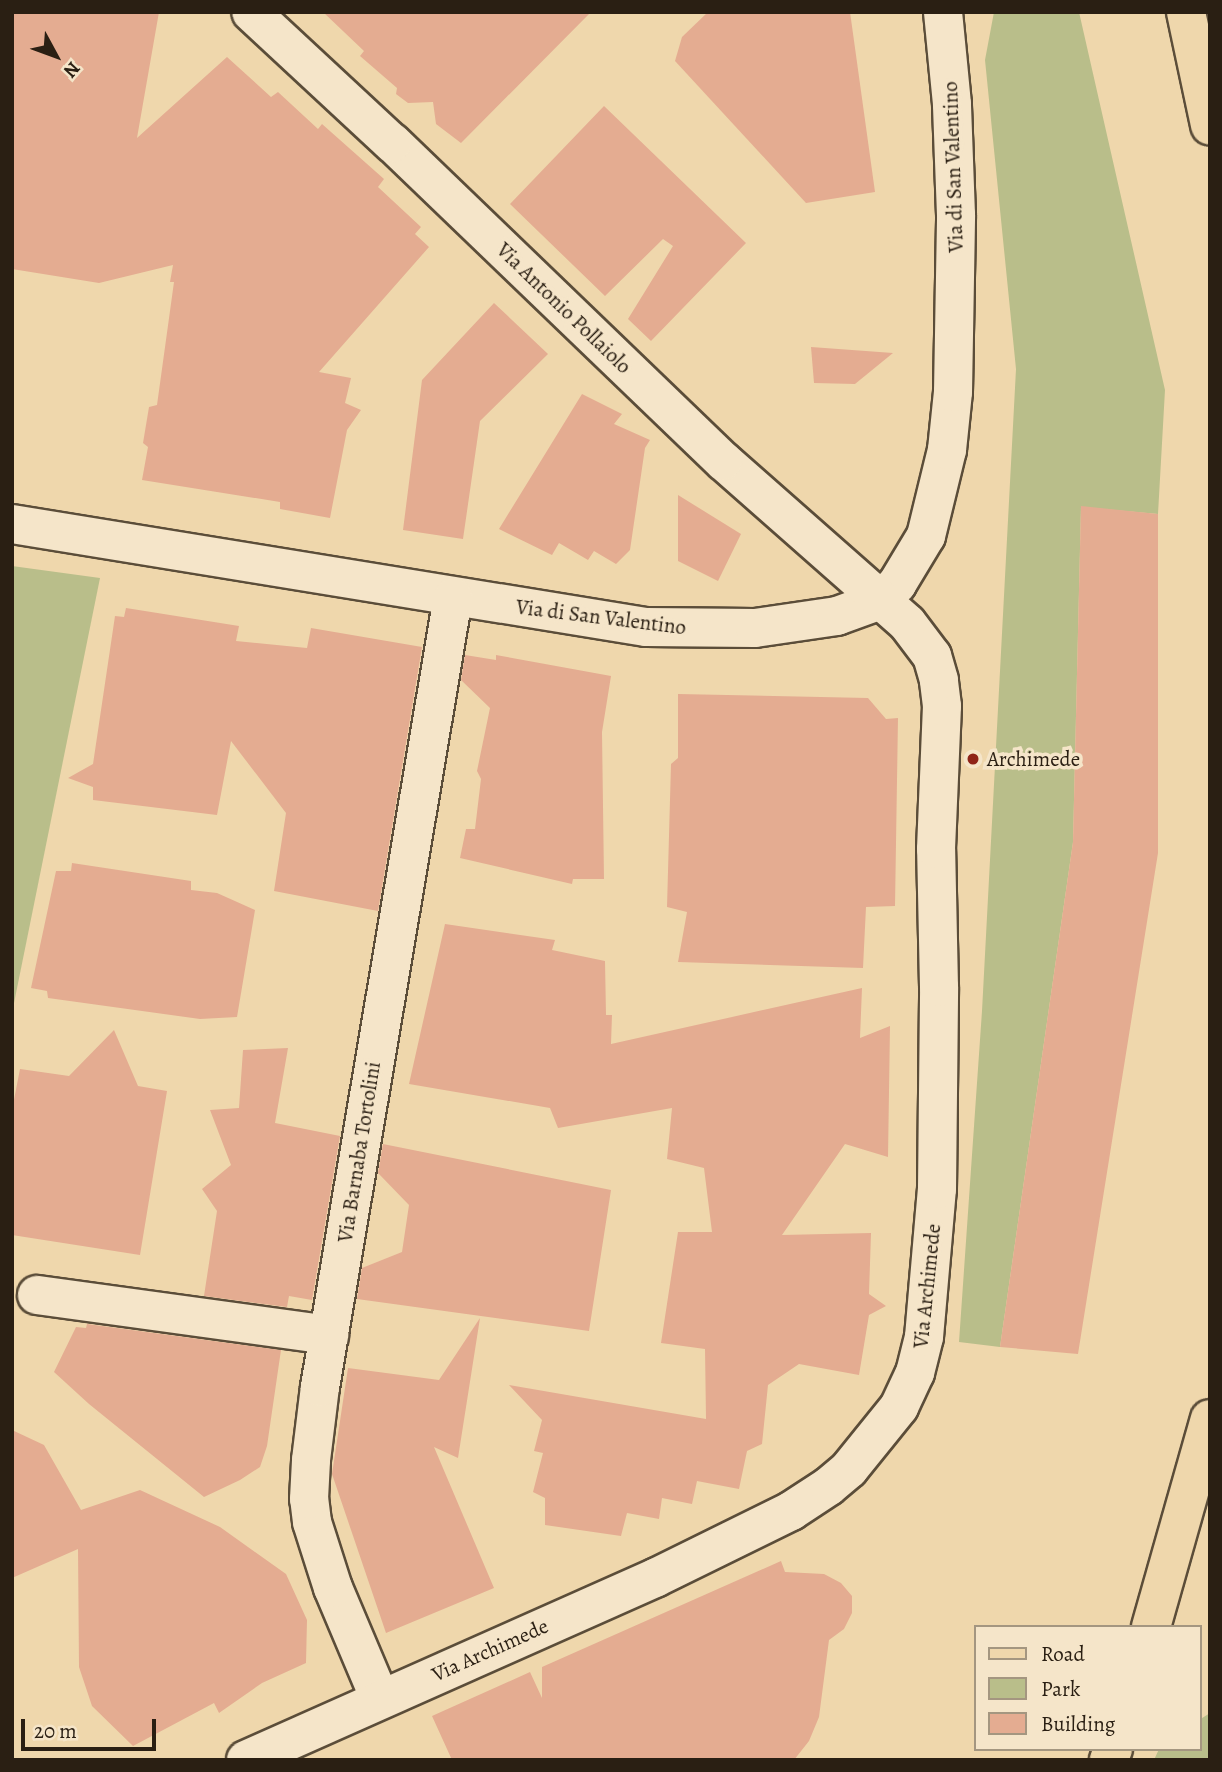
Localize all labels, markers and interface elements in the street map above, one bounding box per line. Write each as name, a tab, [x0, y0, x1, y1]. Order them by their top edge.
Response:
north arrow	[21, 21, 91, 91]
text: N	[57, 56, 86, 84]
street label: Via di San Valentino	[937, 81, 969, 253]
street label: Via Antonio Pollaiolo	[491, 237, 637, 379]
street label: Via di San Valentino	[515, 594, 687, 640]
place label: Archimede	[987, 746, 1080, 772]
marker: Archimede	[965, 751, 981, 767]
street label: Via Barnaba Tortolini	[332, 1060, 386, 1244]
street label: Via Archimede	[908, 1222, 946, 1350]
street label: Via Archimede	[428, 1613, 552, 1687]
legend	[974, 1625, 1201, 1751]
text: Road	[1041, 1640, 1085, 1668]
text: Park	[1041, 1675, 1080, 1703]
scale bar	[24, 1706, 159, 1750]
text: Building	[1041, 1710, 1115, 1738]
text: 20 m	[34, 1717, 77, 1745]

